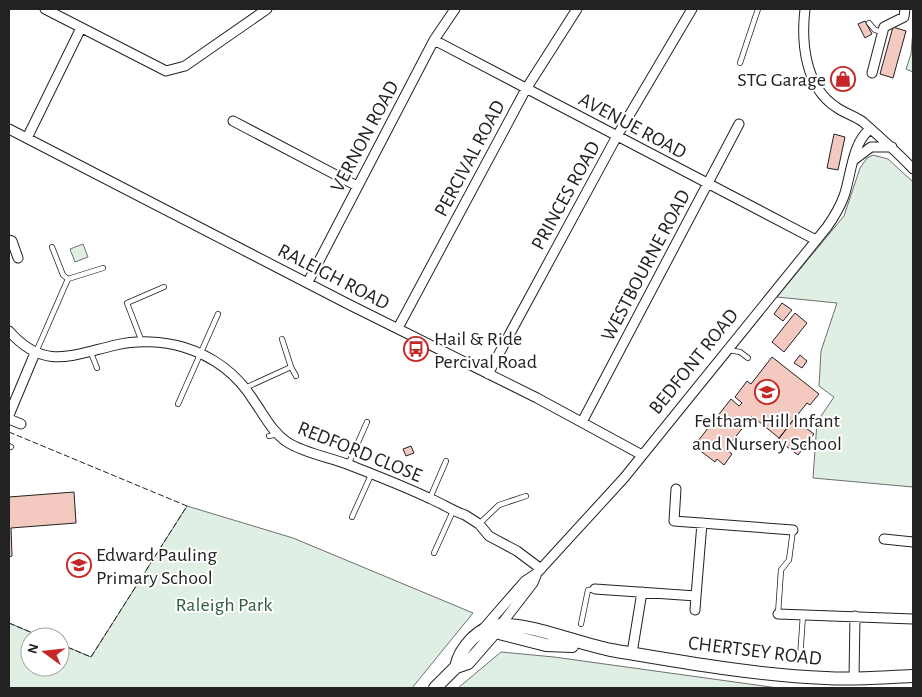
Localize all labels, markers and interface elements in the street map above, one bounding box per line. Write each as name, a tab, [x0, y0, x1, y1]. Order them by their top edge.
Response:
shop icon: STG Garage	[830, 66, 856, 92]
place label: STG Garage	[737, 70, 826, 90]
street label: VERNON ROAD	[327, 77, 403, 195]
street label: AVENUE ROAD	[575, 89, 690, 163]
street label: PERCIVAL ROAD	[431, 97, 509, 220]
street label: PRINCES ROAD	[528, 138, 604, 253]
street label: WESTBOURNE ROAD	[598, 187, 694, 344]
street label: RALEIGH ROAD	[274, 240, 393, 314]
street label: BEDFONT ROAD	[645, 305, 742, 418]
place label: Hail & Ride Percival Road	[434, 329, 537, 372]
bus stop icon: Hail & Ride Percival Road	[403, 336, 429, 362]
school or university icon: Feltham Hill Infant and Nursery School	[754, 379, 780, 405]
place label: Feltham Hill Infant and Nursery School	[692, 411, 842, 454]
street label: REDFORD CLOSE	[295, 418, 425, 486]
place label: Edward Pauling Primary School	[96, 545, 217, 588]
school or university icon: Edward Pauling Primary School	[66, 552, 92, 578]
park label: Raleigh Park	[176, 595, 272, 615]
north arrow	[20, 627, 70, 677]
street label: CHERTSEY ROAD	[687, 633, 823, 669]
text: N	[25, 642, 41, 655]

